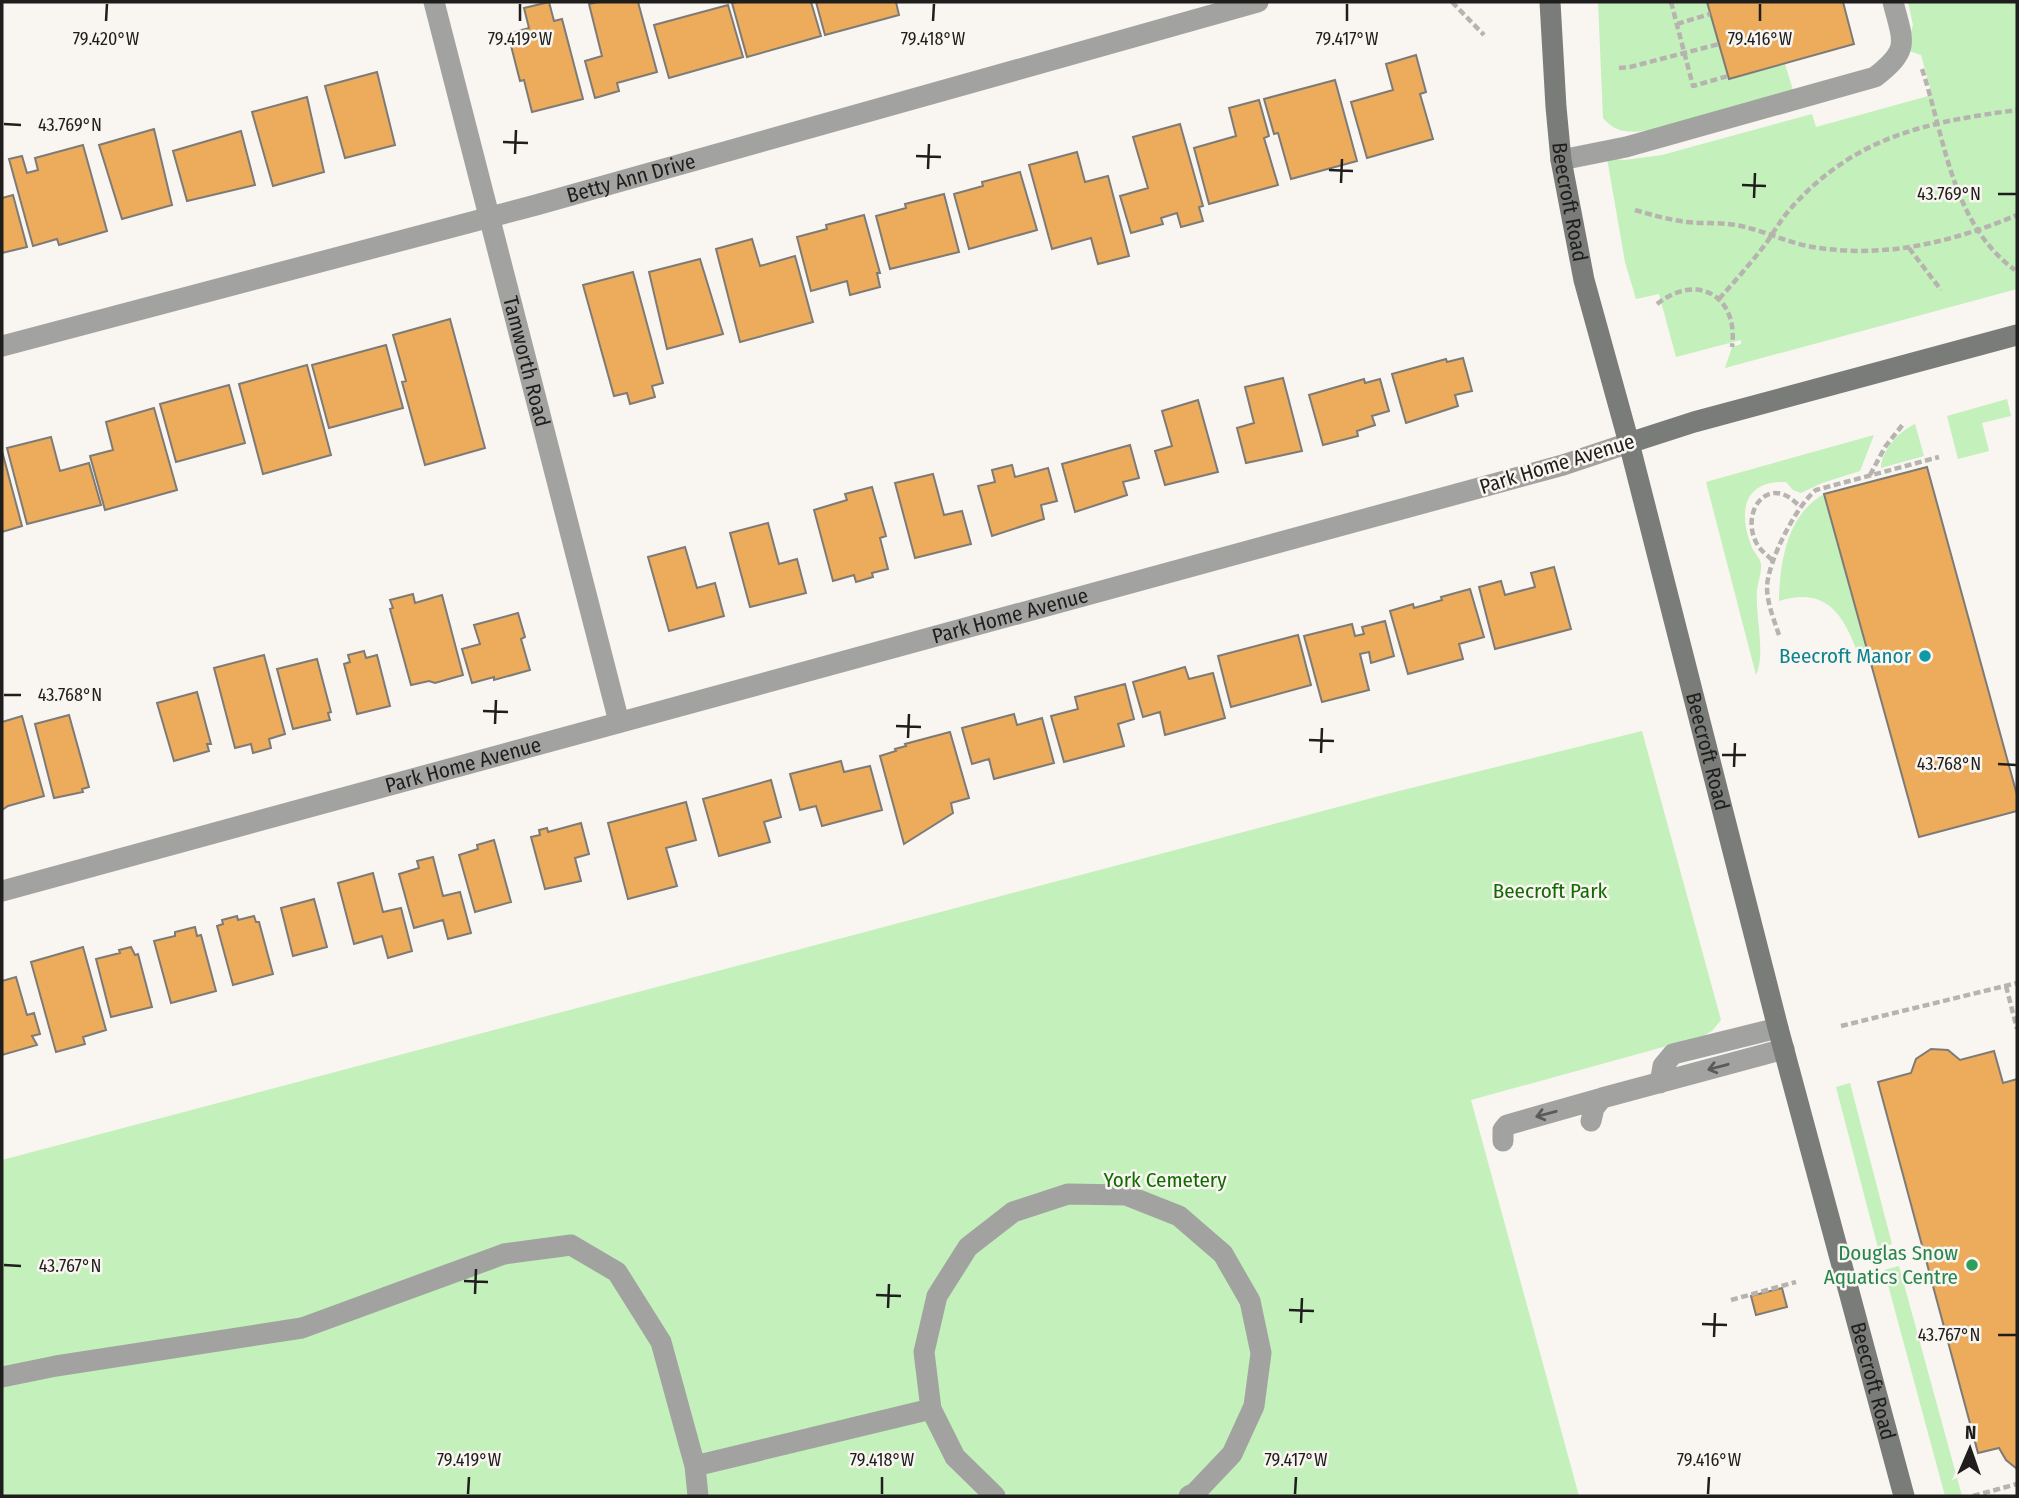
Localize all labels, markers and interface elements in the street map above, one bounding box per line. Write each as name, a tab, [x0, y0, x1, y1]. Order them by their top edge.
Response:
text: 79.420°W	[73, 28, 140, 50]
text: 79.419°W	[488, 28, 553, 50]
text: 79.418°W	[901, 28, 966, 50]
text: 79.417°W	[1315, 28, 1379, 50]
text: 79.416°W	[1728, 28, 1793, 50]
text: 43.769°N	[38, 114, 102, 136]
street label: Beecroft Road	[1546, 141, 1593, 264]
street label: Betty Ann Drive	[564, 148, 698, 209]
text: 43.769°N	[1917, 183, 1981, 205]
street label: Tamworth Road	[497, 293, 556, 429]
street label: Park Home Avenue	[1476, 428, 1638, 500]
street label: Park Home Avenue	[929, 582, 1091, 650]
place label: Beecroft Manor	[1779, 643, 1912, 669]
marker: Beecroft Manor	[1917, 648, 1933, 664]
text: 43.768°N	[38, 684, 102, 706]
street label: Beecroft Road	[1680, 690, 1735, 813]
street label: Park Home Avenue	[382, 731, 544, 799]
text: 43.768°N	[1917, 753, 1981, 775]
park label: Beecroft Park	[1493, 878, 1607, 904]
one-way arrow	[1707, 1061, 1730, 1074]
one-way arrow	[1535, 1108, 1558, 1121]
park label: York Cemetery	[1103, 1167, 1227, 1193]
place label: Douglas Snow Aquatics Centre	[1824, 1240, 1958, 1290]
text: 43.767°N	[39, 1255, 101, 1277]
marker: Douglas Snow Aquatics Centre	[1964, 1257, 1980, 1273]
street label: Beecroft Road	[1845, 1319, 1901, 1443]
text: 43.767°N	[1918, 1324, 1980, 1346]
north arrow	[1935, 1414, 2005, 1484]
text: N	[1964, 1421, 1977, 1444]
text: 79.419°W	[437, 1449, 502, 1471]
text: 79.418°W	[850, 1449, 915, 1471]
text: 79.417°W	[1264, 1449, 1328, 1471]
text: 79.416°W	[1677, 1449, 1742, 1471]

